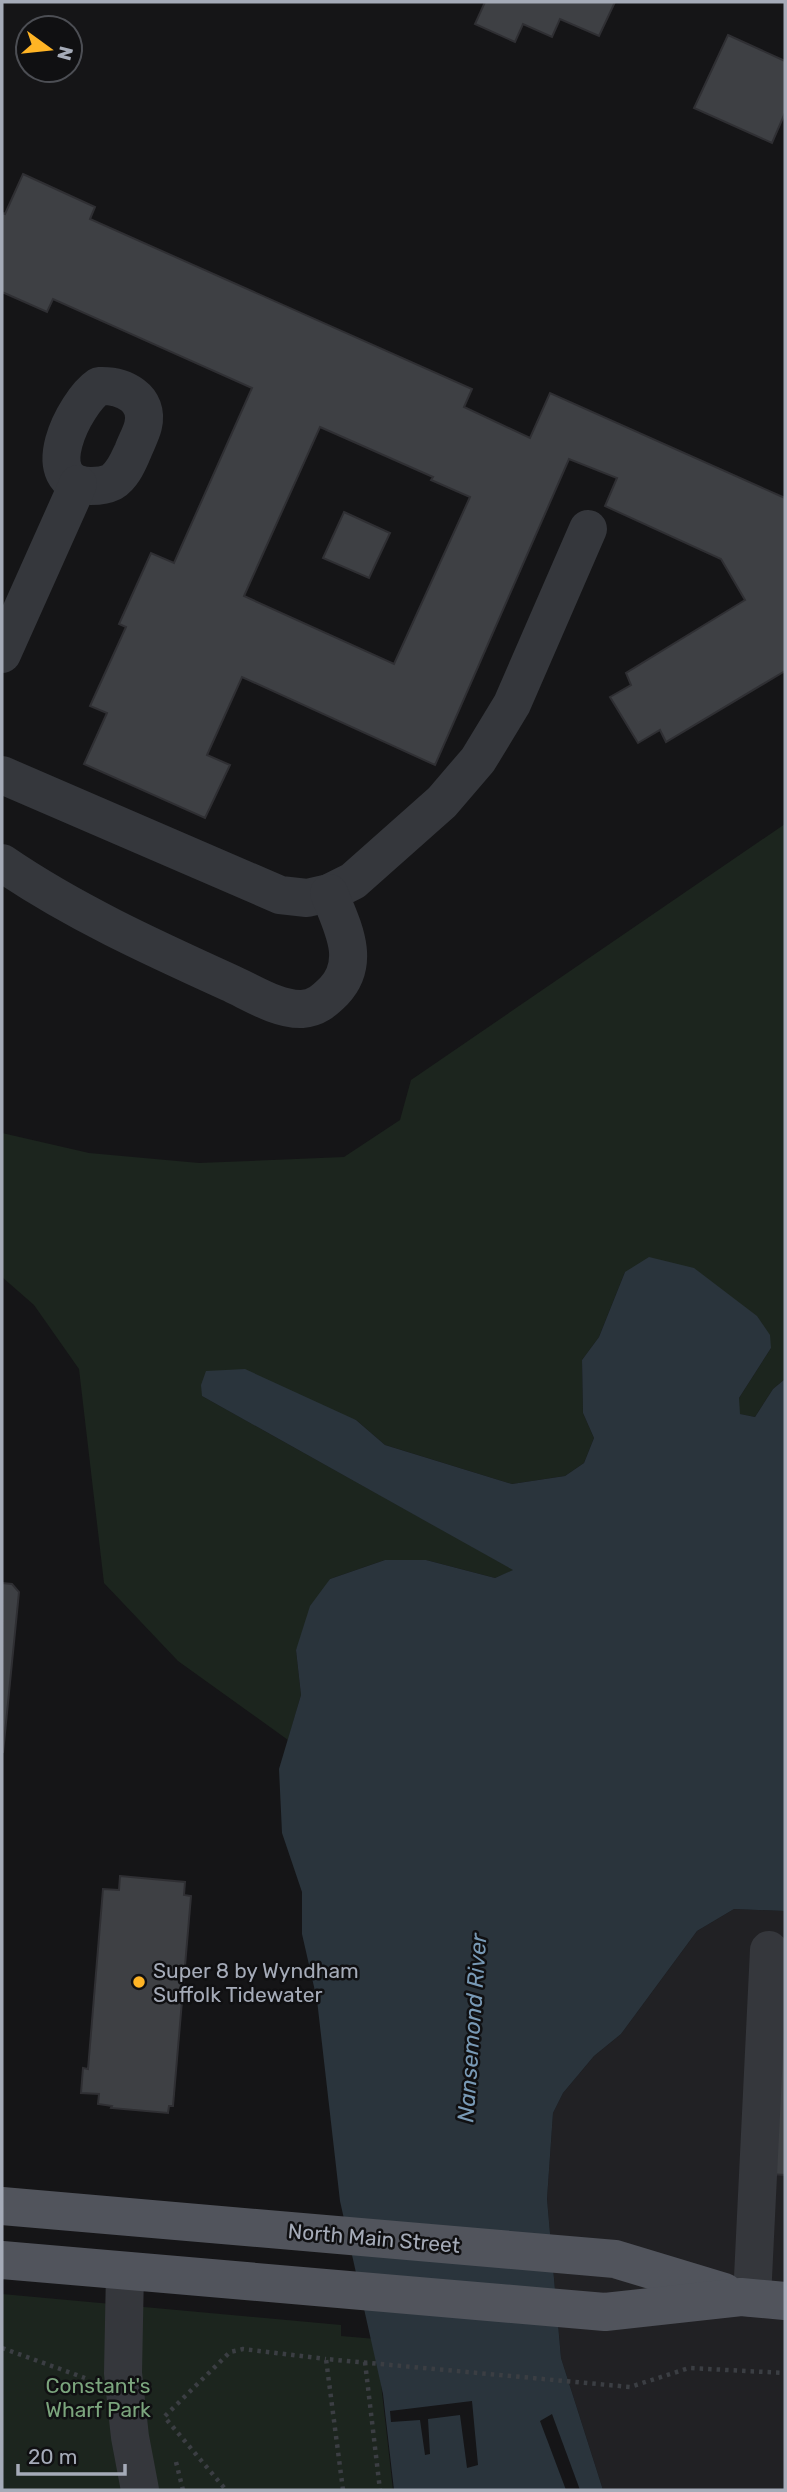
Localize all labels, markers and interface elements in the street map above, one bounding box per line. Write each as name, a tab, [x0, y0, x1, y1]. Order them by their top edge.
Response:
north arrow	[14, 14, 84, 84]
text: N	[52, 44, 78, 63]
water label: Nansemond River	[451, 1931, 493, 2124]
place label: Super 8 by Wyndham Suffolk Tidewater	[153, 1958, 359, 2007]
marker: Super 8 by Wyndham Suffolk Tidewater	[131, 1974, 147, 1990]
street label: North Main Street	[287, 2218, 461, 2258]
park label: Constant's Wharf Park	[45, 2373, 151, 2422]
scale bar	[18, 2432, 124, 2476]
text: 20 m	[28, 2444, 77, 2469]

